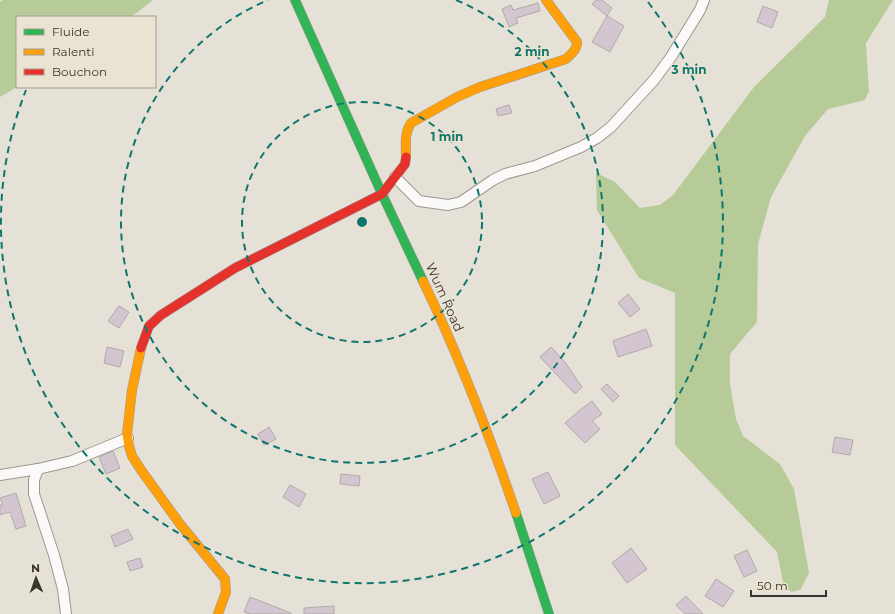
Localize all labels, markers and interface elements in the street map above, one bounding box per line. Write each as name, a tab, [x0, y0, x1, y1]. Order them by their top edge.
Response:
legend	[16, 16, 156, 88]
text: Fluide	[52, 24, 90, 39]
text: Ralenti	[52, 44, 94, 59]
text: 2 min	[515, 44, 549, 59]
text: 3 min	[671, 62, 707, 77]
text: Bouchon	[52, 64, 107, 79]
text: 1 min	[431, 129, 463, 144]
centre of rings	[355, 215, 369, 229]
street label: Wum Road	[423, 260, 467, 334]
north arrow	[16, 558, 56, 598]
text: N	[31, 561, 40, 575]
scale bar	[751, 572, 826, 598]
text: 50 m	[757, 578, 788, 593]

